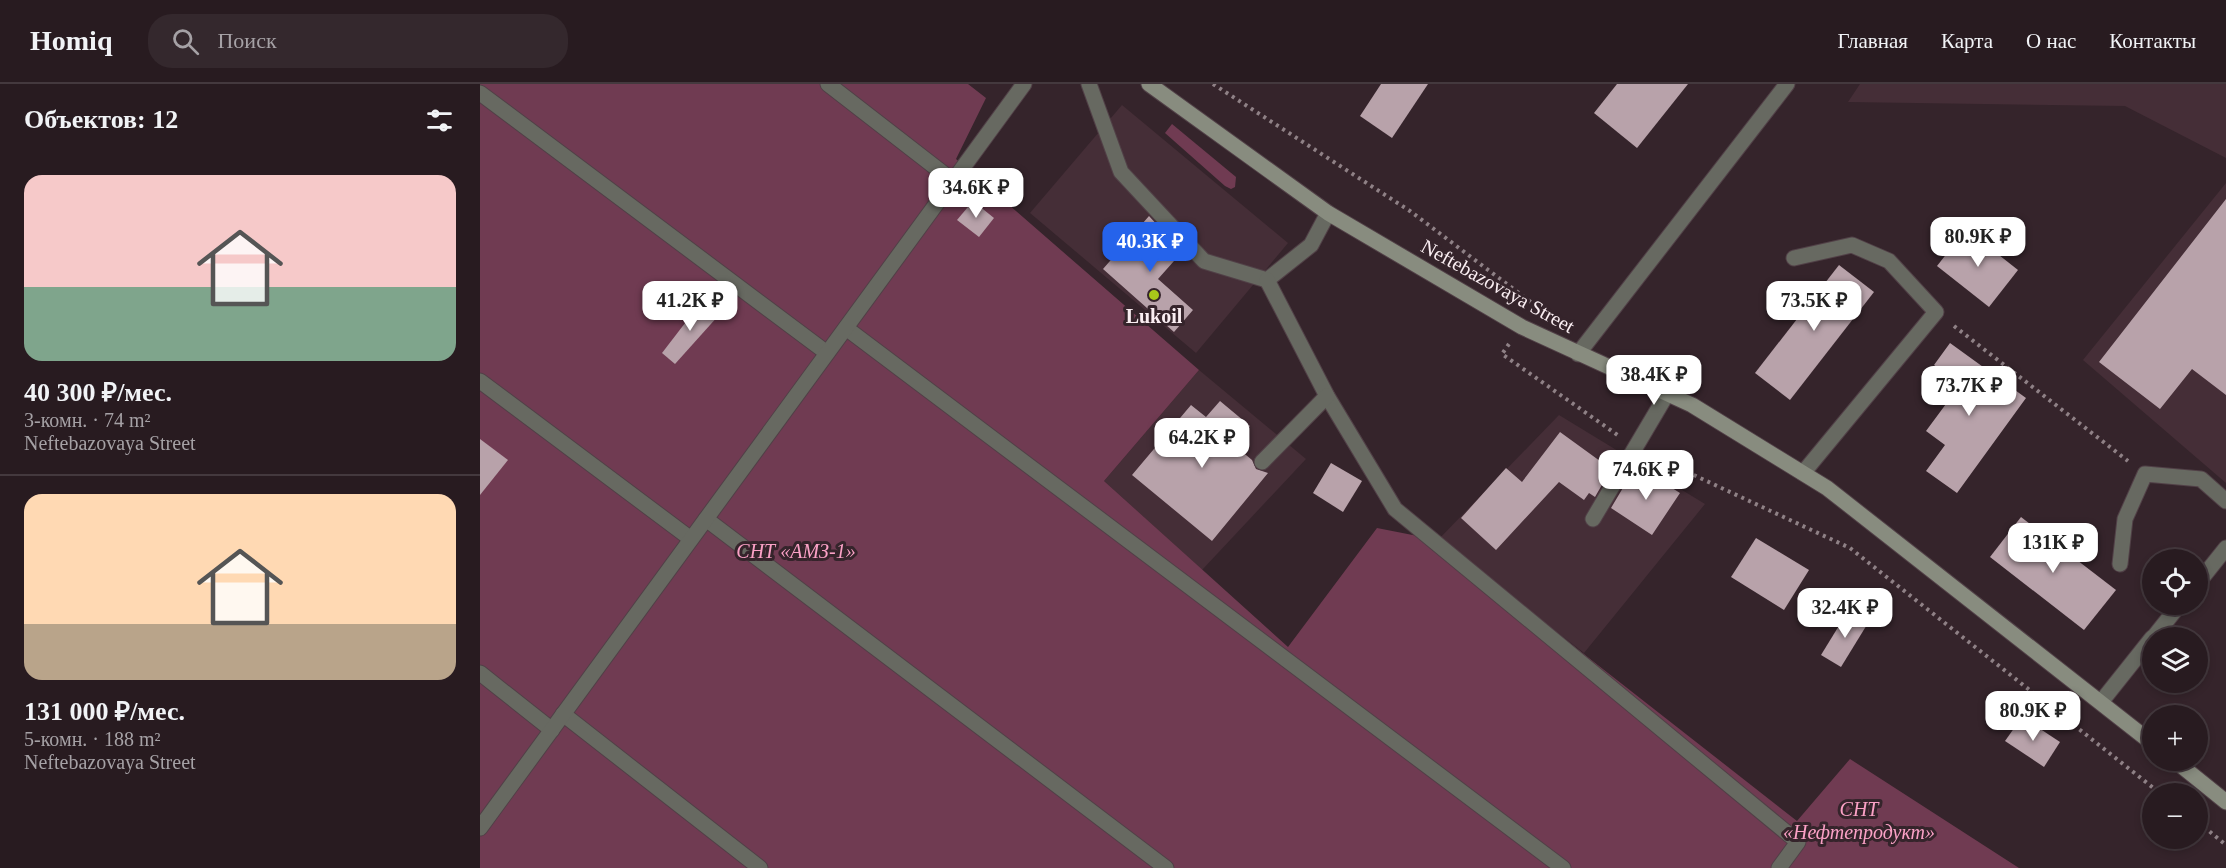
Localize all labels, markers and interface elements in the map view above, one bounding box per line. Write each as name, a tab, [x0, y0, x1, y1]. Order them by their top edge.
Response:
search box	[148, 14, 568, 68]
text: Homiq	[30, 25, 112, 56]
icon: search	[169, 25, 202, 58]
text: Поиск	[217, 28, 277, 53]
text: Главная	[1838, 29, 1908, 53]
text: Карта	[1941, 29, 1993, 53]
text: О нас	[2026, 29, 2076, 53]
text: Контакты	[2109, 29, 2196, 53]
icon: filters	[423, 104, 456, 137]
text: Объектов: 12	[24, 105, 178, 134]
pin: 34.6K ₽	[921, 168, 1031, 219]
text: 34.6K ₽	[942, 176, 1010, 198]
icon: home	[186, 214, 294, 322]
pin: 80.9K ₽	[1923, 217, 2033, 268]
pin: 40.3K ₽	[1095, 222, 1205, 273]
text: 80.9K ₽	[1944, 225, 2012, 247]
text: 40.3K ₽	[1116, 230, 1184, 252]
street label: Neftebazovaya Street	[1417, 235, 1579, 338]
pin: 41.2K ₽	[635, 281, 745, 332]
pin: 73.5K ₽	[1759, 281, 1869, 332]
marker: Lukoil	[1147, 288, 1161, 302]
text: 41.2K ₽	[656, 289, 724, 311]
text: 73.5K ₽	[1780, 289, 1848, 311]
place label: Lukoil	[1126, 305, 1183, 327]
pin: 38.4K ₽	[1599, 355, 1709, 406]
text: 38.4K ₽	[1620, 363, 1688, 385]
pin: 73.7K ₽	[1914, 366, 2024, 417]
text: 73.7K ₽	[1935, 374, 2003, 396]
text: 40 300 ₽/мес.	[24, 378, 172, 407]
text: 3-комн. · 74 m²	[24, 409, 151, 431]
pin: 64.2K ₽	[1147, 418, 1257, 469]
text: 64.2K ₽	[1168, 426, 1236, 448]
text: Neftebazovaya Street	[24, 432, 196, 454]
pin: 74.6K ₽	[1591, 450, 1701, 501]
text: 74.6K ₽	[1612, 458, 1680, 480]
pin: 131K ₽	[2004, 523, 2102, 574]
text: 131K ₽	[2022, 531, 2084, 553]
icon: home	[186, 533, 294, 641]
park label: СНТ «АМЗ-1»	[736, 540, 856, 562]
map controls	[2142, 549, 2208, 849]
button: locate	[2142, 549, 2208, 615]
pin: 32.4K ₽	[1790, 588, 1900, 639]
text: 32.4K ₽	[1811, 596, 1879, 618]
button: layers	[2142, 627, 2208, 693]
pin: 80.9K ₽	[1978, 691, 2088, 742]
text: 131 000 ₽/мес.	[24, 697, 185, 726]
text: 80.9K ₽	[1999, 699, 2067, 721]
button: +	[2142, 705, 2208, 771]
text: 5-комн. · 188 m²	[24, 728, 161, 750]
text: Neftebazovaya Street	[24, 751, 196, 773]
button: −	[2142, 783, 2208, 849]
park label: СНТ «Нефтепродукт»	[1783, 798, 1935, 844]

